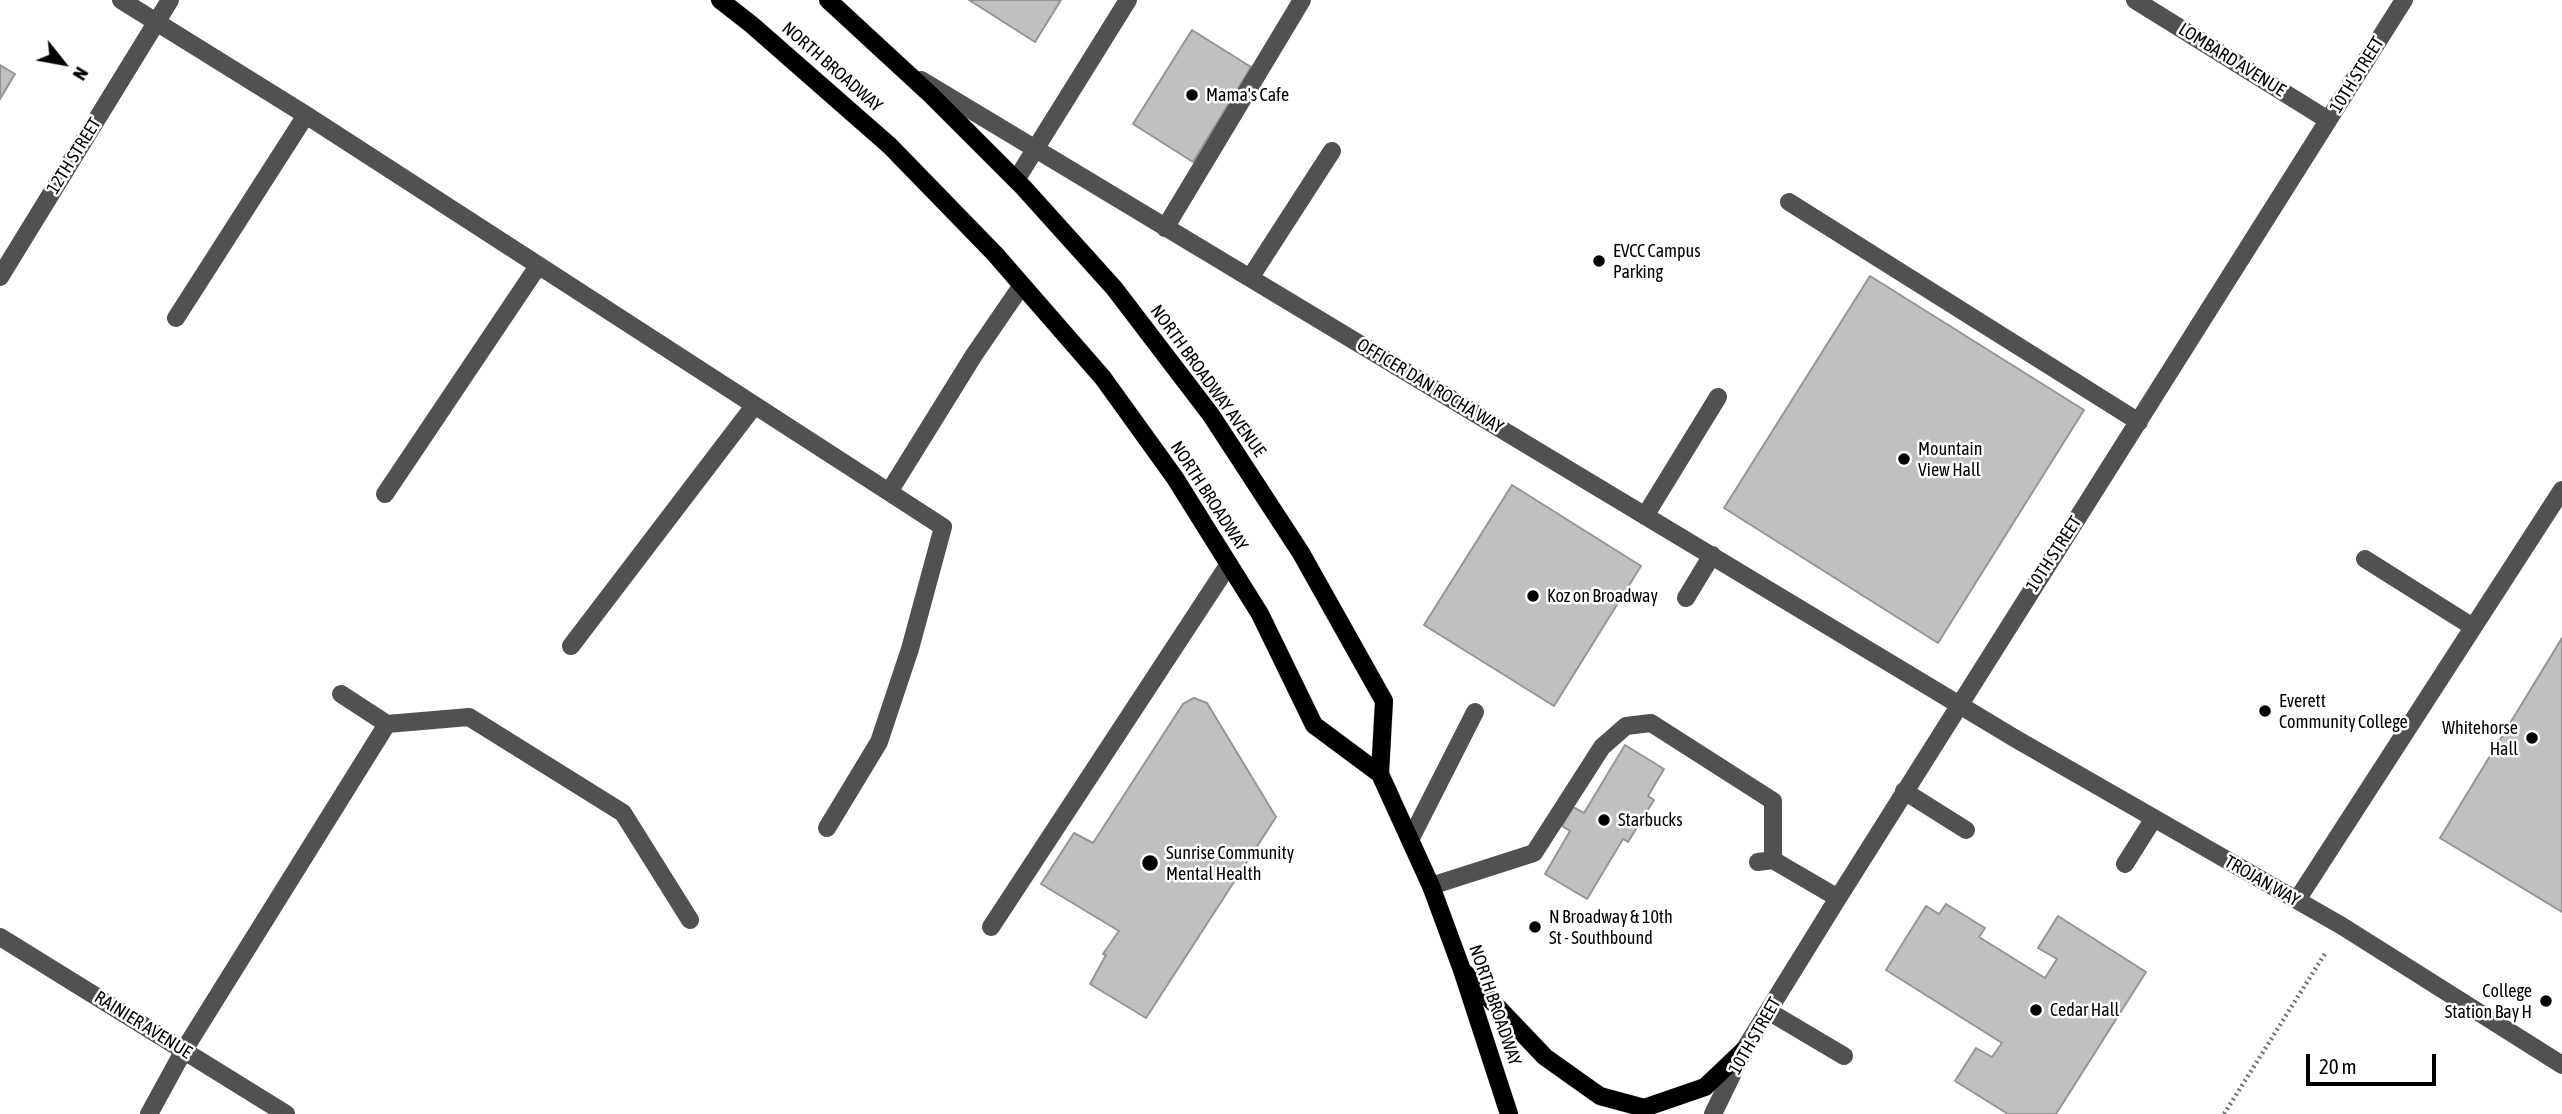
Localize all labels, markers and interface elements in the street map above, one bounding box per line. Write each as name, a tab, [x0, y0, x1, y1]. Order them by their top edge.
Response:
street label: NORTH BROADWAY	[777, 17, 887, 117]
street label: LOMBARD AVENUE	[2175, 19, 2289, 101]
north arrow	[28, 28, 98, 98]
street label: 10TH STREET	[2325, 33, 2389, 117]
text: N	[69, 63, 93, 84]
place label: Mama's Cafe	[1206, 84, 1289, 106]
marker: Mama's Cafe	[1184, 87, 1200, 103]
street label: 12TH STREET	[42, 114, 106, 198]
place label: EVCC Campus Parking	[1613, 240, 1701, 282]
marker: EVCC Campus Parking	[1591, 253, 1607, 269]
street label: NORTH BROADWAY AVENUE	[1146, 301, 1270, 461]
street label: OFFICER DAN ROCHA WAY	[1353, 334, 1507, 438]
street label: NORTH BROADWAY	[1166, 437, 1252, 555]
place label: Mountain View Hall	[1918, 438, 1982, 480]
marker: Mountain View Hall	[1896, 451, 1912, 467]
street label: 10TH STREET	[2022, 512, 2086, 596]
place label: Koz on Broadway	[1547, 585, 1658, 607]
marker: Koz on Broadway	[1525, 588, 1541, 604]
place label: Everett Community College	[2279, 690, 2408, 732]
marker: Everett Community College	[2257, 703, 2273, 719]
place label: Whitehorse Hall	[2442, 717, 2518, 760]
marker: Whitehorse Hall	[2524, 730, 2540, 746]
place label: Starbucks	[1618, 809, 1683, 831]
marker: Starbucks	[1596, 812, 1612, 828]
place label: Sunrise Community Mental Health	[1166, 842, 1294, 884]
street label: TROJAN WAY	[2221, 851, 2303, 911]
marker: Sunrise Community Mental Health	[1140, 853, 1160, 873]
place label: N Broadway & 10th St - Southbound	[1549, 906, 1673, 948]
marker: N Broadway & 10th St - Southbound	[1527, 919, 1543, 935]
street label: NORTH BROADWAY	[1464, 942, 1526, 1068]
place label: College Station Bay H	[2445, 980, 2532, 1023]
street label: RAINIER AVENUE	[90, 987, 196, 1063]
marker: College Station Bay H	[2538, 993, 2554, 1009]
street label: 10TH STREET	[1724, 994, 1786, 1078]
place label: Cedar Hall	[2050, 999, 2119, 1021]
marker: Cedar Hall	[2028, 1002, 2044, 1018]
scale bar	[2310, 1040, 2440, 1084]
text: 20 m	[2319, 1054, 2357, 1078]

